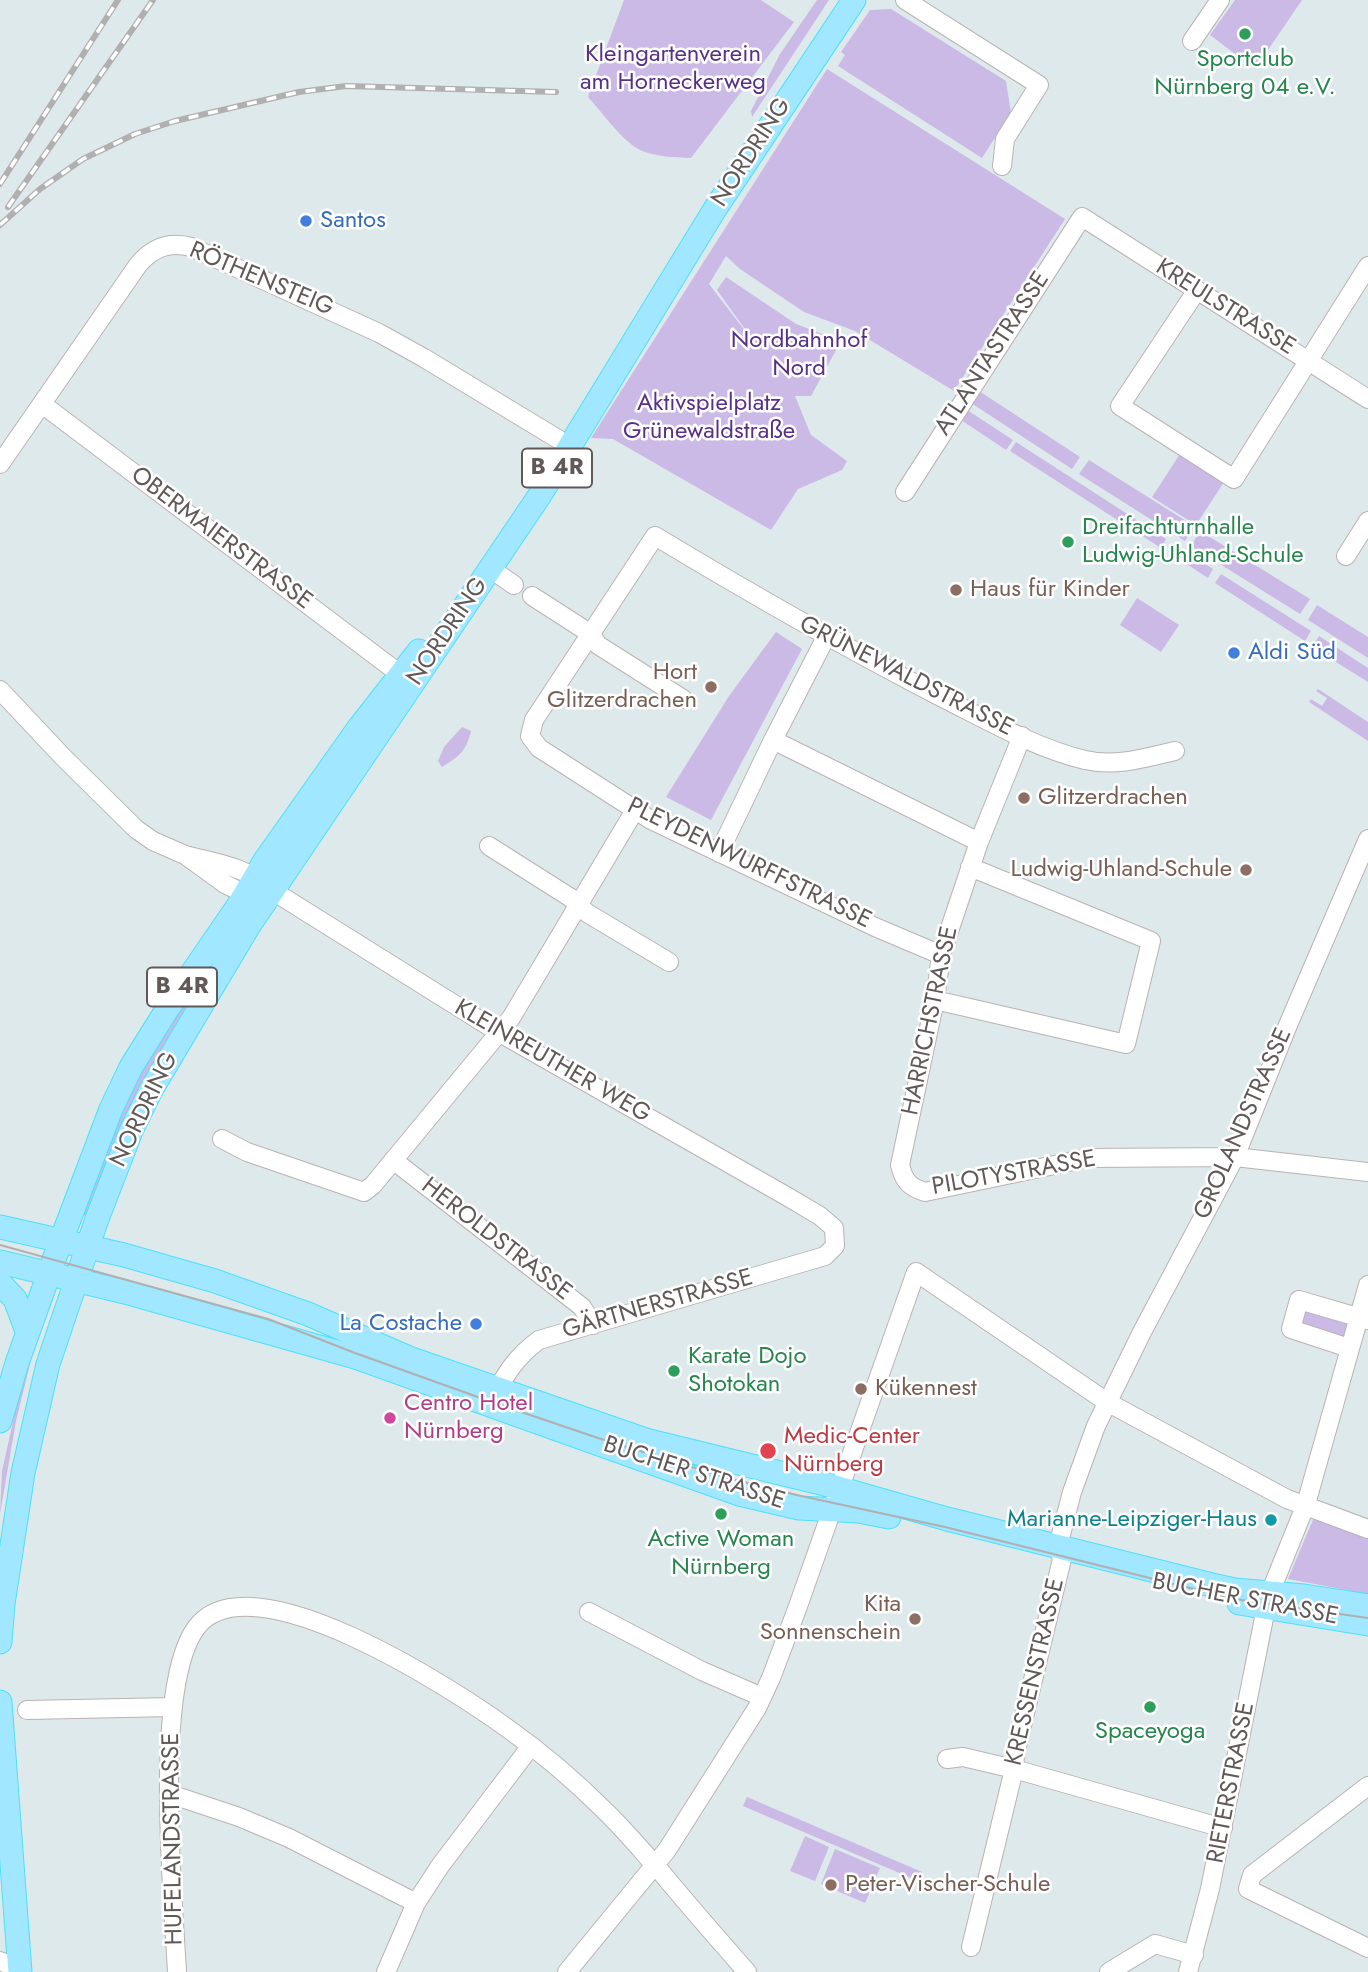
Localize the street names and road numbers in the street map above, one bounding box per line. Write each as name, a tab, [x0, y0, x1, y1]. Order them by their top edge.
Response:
street label: NORDRING	[706, 93, 798, 213]
street label: RÖTHENSTEIG	[185, 237, 337, 323]
street label: KREULSTRASSE	[1150, 254, 1300, 362]
street label: ATLANTASTRASSE	[929, 267, 1057, 441]
road number: B 4R	[522, 448, 592, 488]
street label: OBERMAIERSTRASSE	[125, 461, 317, 617]
street label: NORDRING	[401, 573, 495, 691]
street label: GRÜNEWALDSTRASSE	[794, 611, 1018, 743]
street label: PLEYDENWURFFSTRASSE	[622, 792, 876, 936]
street label: HARRICHSTRASSE	[897, 924, 965, 1118]
road number: B 4R	[147, 968, 217, 1006]
street label: KLEINREUTHER WEG	[449, 994, 655, 1130]
street label: GROLANDSTRASSE	[1189, 1024, 1299, 1224]
street label: NORDRING	[105, 1048, 185, 1172]
street label: PILOTYSTRASSE	[930, 1145, 1098, 1203]
street label: HEROLDSTRASSE	[415, 1172, 577, 1308]
street label: GÄRTNERSTRASSE	[560, 1264, 756, 1346]
street label: BUCHER STRASSE	[600, 1431, 788, 1517]
street label: BUCHER STRASSE	[1150, 1568, 1340, 1632]
street label: KRESSENSTRASSE	[1000, 1576, 1072, 1768]
street label: RIETERSTRASSE	[1202, 1700, 1262, 1866]
street label: HUFELANDSTRASSE	[158, 1732, 190, 1946]

